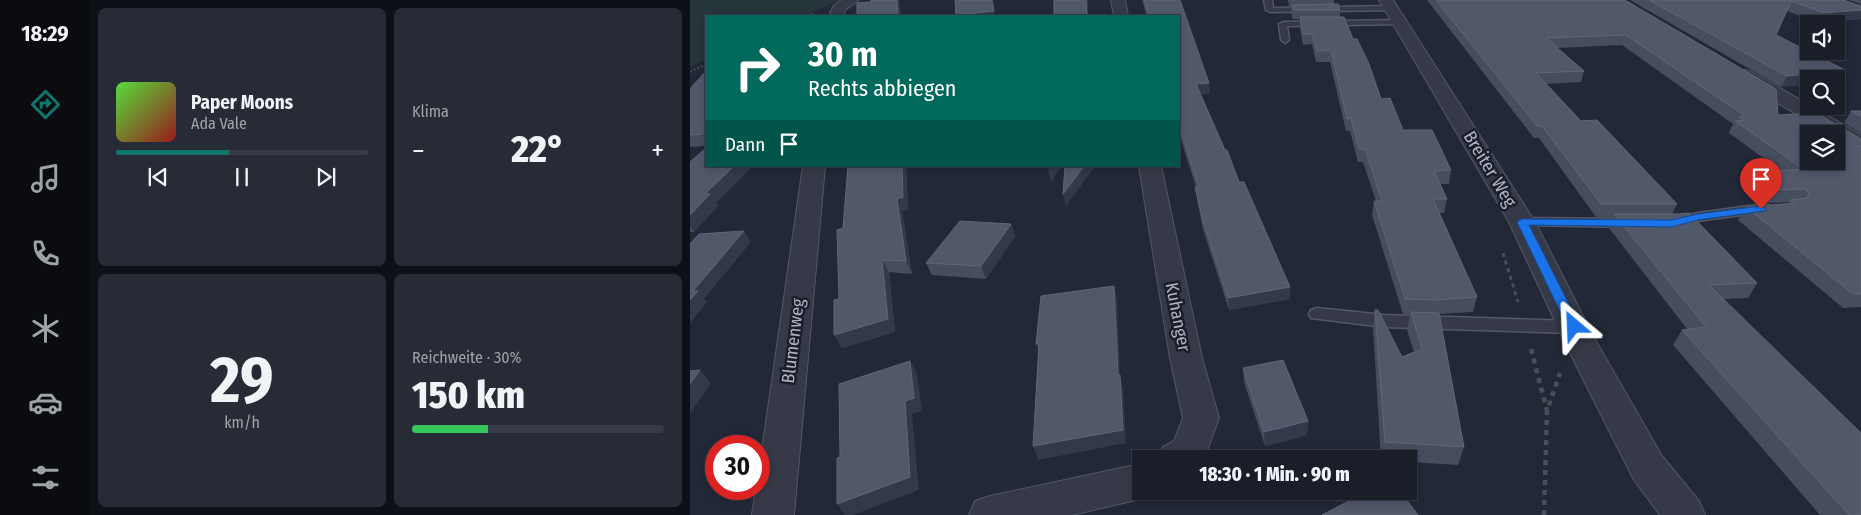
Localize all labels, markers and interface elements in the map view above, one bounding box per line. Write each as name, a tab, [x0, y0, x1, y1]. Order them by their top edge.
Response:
map controls	[1800, 15, 1845, 170]
button: sound	[1800, 15, 1845, 60]
text: 18:29	[21, 20, 69, 47]
text: 30 m	[808, 33, 878, 75]
icon: right	[725, 35, 790, 100]
button: search	[1800, 70, 1845, 115]
text: Rechts abbiegen	[808, 75, 956, 102]
icon: directions	[28, 87, 63, 122]
text: Paper Moons	[191, 91, 293, 114]
text: Klima	[412, 102, 449, 121]
text: Ada Vale	[191, 114, 247, 133]
button: layers	[1800, 125, 1845, 170]
text: 22°	[511, 126, 565, 172]
street label: Breiter Weg	[1459, 127, 1522, 211]
icon: arrive	[775, 130, 803, 158]
text: Dann	[725, 133, 765, 156]
text: −	[412, 134, 425, 167]
text: +	[651, 134, 664, 167]
pin	[1740, 158, 1782, 209]
icon: music	[28, 161, 63, 196]
icon: previous	[144, 163, 172, 191]
icon: pause	[228, 163, 256, 191]
icon: next	[312, 163, 340, 191]
icon: arrive	[1747, 165, 1775, 193]
icon: phone	[28, 236, 63, 271]
street label: Kuhanger	[1161, 281, 1196, 354]
street label: Blumenweg	[777, 297, 809, 385]
position arrow	[1547, 299, 1599, 351]
icon: climate	[28, 311, 63, 346]
text: 29	[210, 341, 274, 419]
text: Reichweite · 30%	[412, 348, 521, 367]
text: 150 km	[412, 372, 525, 418]
icon: car	[28, 385, 63, 420]
text: km/h	[224, 413, 260, 432]
speed limit sign: 30	[705, 435, 770, 500]
icon: filters	[28, 460, 63, 495]
text: 18:30 · 1 Min. · 90 m	[1199, 463, 1350, 486]

